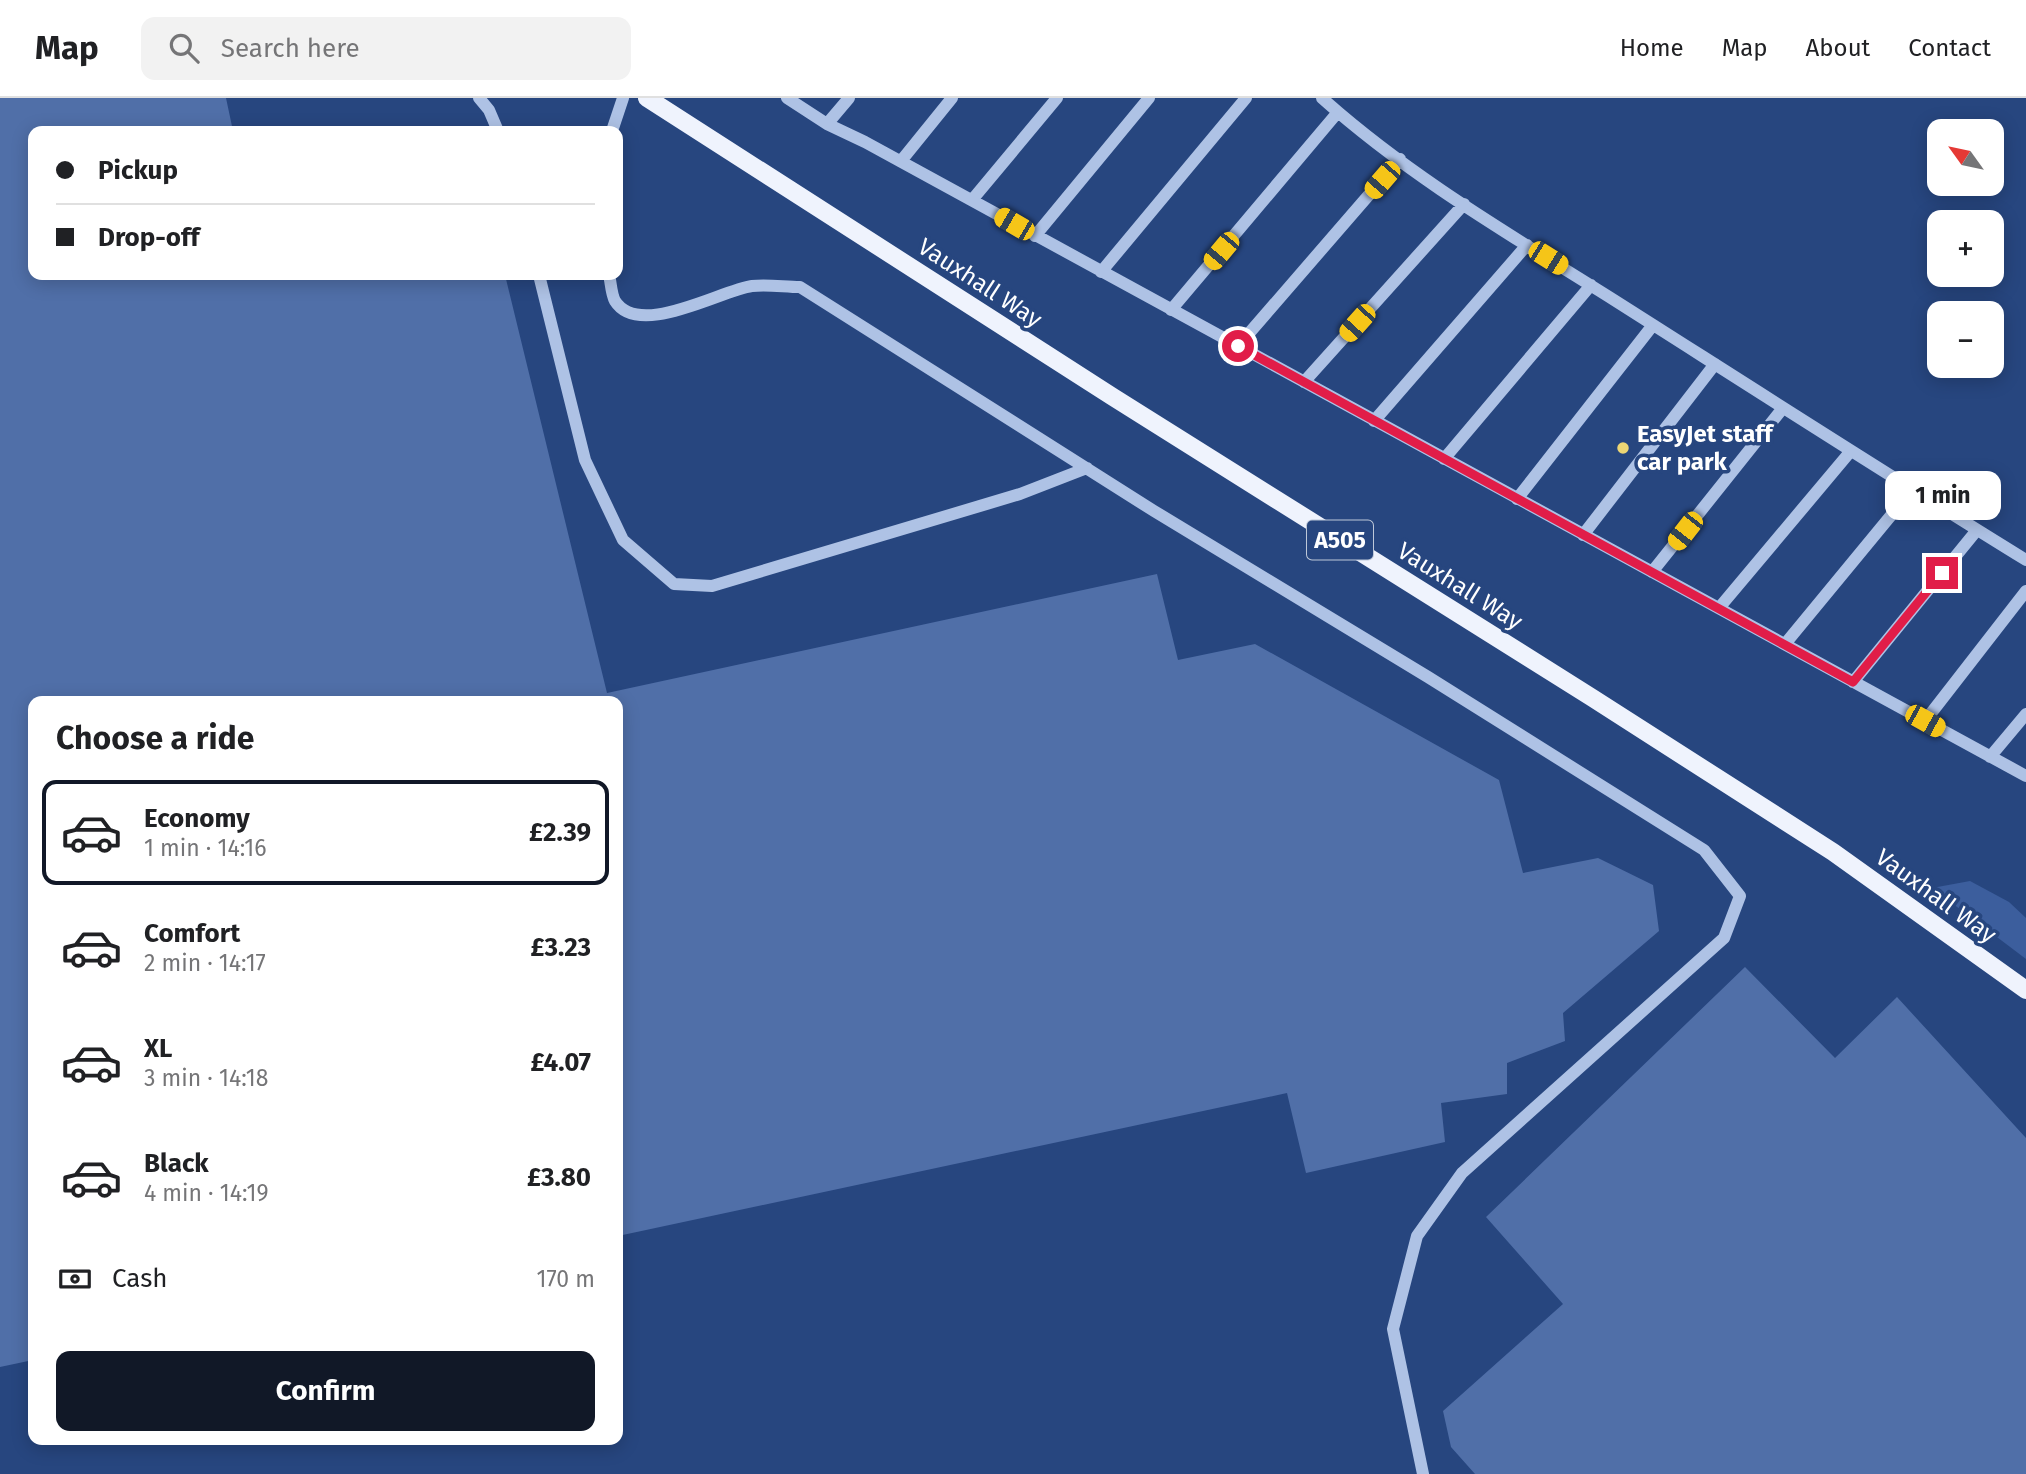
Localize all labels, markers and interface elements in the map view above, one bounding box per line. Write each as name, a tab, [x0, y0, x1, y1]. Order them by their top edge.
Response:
search box	[141, 17, 631, 80]
text: Map	[35, 28, 99, 68]
icon: search	[165, 29, 203, 67]
text: Search here	[221, 33, 360, 64]
text: Home	[1620, 34, 1684, 62]
text: Map	[1722, 34, 1768, 62]
text: About	[1806, 34, 1870, 62]
text: Contact	[1908, 34, 1991, 62]
north arrow	[1927, 119, 2004, 196]
map controls	[1927, 119, 2004, 378]
text: Pickup	[98, 155, 178, 186]
car	[1361, 157, 1404, 203]
car	[991, 204, 1038, 244]
button: +	[1927, 210, 2004, 287]
text: Drop-off	[98, 222, 200, 253]
car	[1200, 228, 1243, 274]
street label: Vauxhall Way	[913, 233, 1047, 334]
car	[1525, 238, 1572, 278]
car	[1336, 300, 1379, 346]
button: −	[1927, 301, 2004, 378]
route start	[1222, 330, 1254, 362]
place label: EasyJet staff car park	[1637, 420, 1775, 476]
marker: EasyJet staff car park	[1615, 440, 1631, 456]
callout: 1 min	[1884, 472, 2000, 520]
text: 1 min	[1915, 481, 1971, 509]
car	[1664, 508, 1707, 554]
road number: A505	[1307, 520, 1373, 560]
street label: Vauxhall Way	[1392, 537, 1528, 636]
route end	[1926, 557, 1958, 589]
car	[1902, 702, 1949, 740]
text: Choose a ride	[56, 719, 254, 757]
icon: car	[60, 801, 123, 864]
text: Economy	[144, 803, 250, 834]
text: £2.39	[529, 817, 591, 848]
text: 1 min · 14:16	[144, 834, 266, 862]
street label: Vauxhall Way	[1870, 843, 2002, 949]
icon: car	[60, 916, 123, 979]
text: Comfort	[144, 918, 240, 949]
text: £3.23	[530, 932, 591, 963]
text: 2 min · 14:17	[144, 949, 266, 977]
icon: car	[60, 1031, 123, 1094]
text: XL	[144, 1033, 172, 1064]
text: £4.07	[530, 1047, 591, 1078]
text: 3 min · 14:18	[144, 1064, 268, 1092]
icon: car	[60, 1146, 123, 1209]
text: Black	[144, 1148, 209, 1179]
text: £3.80	[527, 1162, 591, 1193]
text: 4 min · 14:19	[144, 1179, 269, 1207]
icon: cash	[56, 1260, 94, 1298]
text: Cash	[112, 1263, 168, 1294]
text: 170 m	[536, 1265, 595, 1293]
button: Confirm	[56, 1351, 595, 1431]

